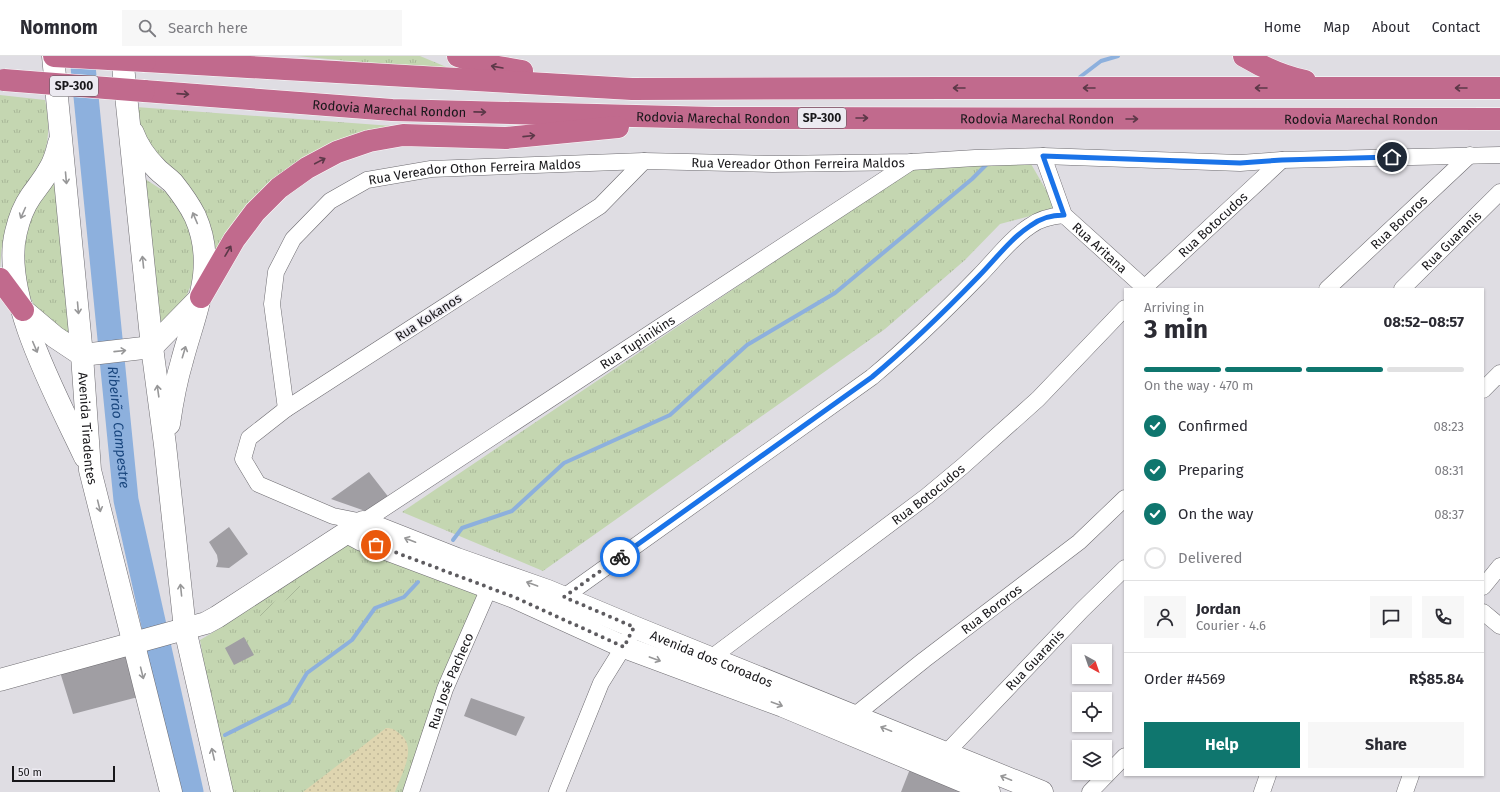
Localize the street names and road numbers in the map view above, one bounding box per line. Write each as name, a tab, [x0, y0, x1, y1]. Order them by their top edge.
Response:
road number: SP-300	[50, 76, 98, 96]
street label: Rodovia Marechal Rondon	[312, 97, 466, 120]
road number: SP-300	[798, 108, 846, 128]
street label: Rodovia Marechal Rondon	[636, 109, 790, 126]
street label: Rodovia Marechal Rondon	[960, 111, 1114, 127]
street label: Rodovia Marechal Rondon	[1284, 112, 1438, 127]
street label: Rua Vereador Othon Ferreira Maldos	[691, 155, 905, 172]
street label: Rua Vereador Othon Ferreira Maldos	[367, 156, 581, 188]
street label: Rua Botocudos	[1175, 189, 1251, 260]
street label: Rua Bororos	[1367, 192, 1430, 252]
street label: Rua Guaranis	[1418, 208, 1484, 274]
street label: Rua Aritana	[1069, 219, 1130, 276]
street label: Rua Kokanos	[392, 290, 464, 344]
street label: Rua Tupinikins	[597, 312, 678, 372]
street label: Avenida Tiradentes	[75, 372, 100, 486]
street label: Rua Botocudos	[889, 461, 968, 528]
street label: Rua Bororos	[958, 582, 1025, 637]
street label: Avenida dos Coroados	[648, 627, 775, 690]
street label: Rua Guaranis	[1003, 627, 1067, 694]
street label: Rua José Pacheco	[425, 630, 477, 731]

